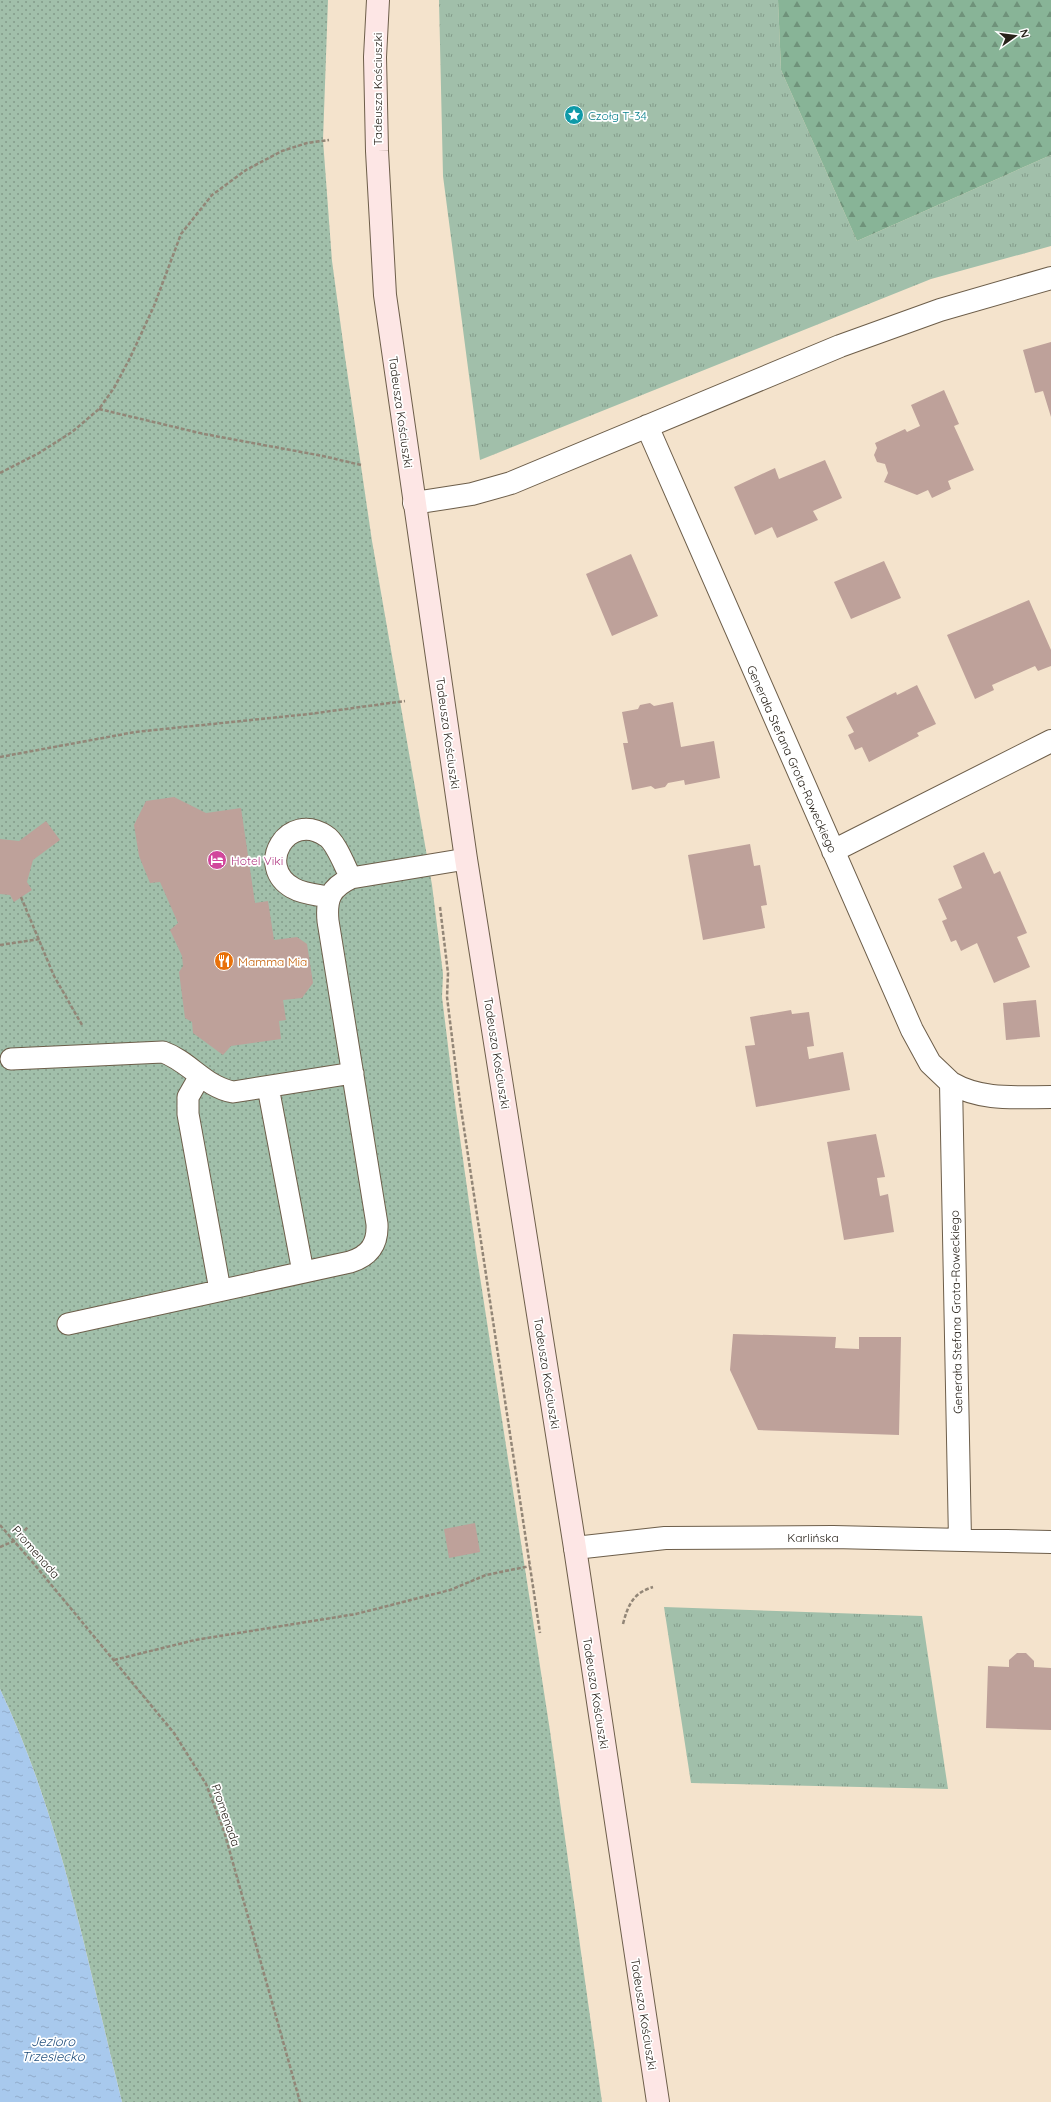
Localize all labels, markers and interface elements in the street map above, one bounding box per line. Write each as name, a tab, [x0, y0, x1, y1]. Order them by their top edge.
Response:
north arrow	[995, 16, 1035, 56]
text: N	[1017, 28, 1032, 39]
street label: Tadeusza Kościuszki	[370, 33, 385, 145]
place icon: Czołg T-34	[563, 104, 585, 126]
place label: Czołg T-34	[588, 108, 647, 123]
street label: Tadeusza Kościuszki	[386, 355, 416, 469]
street label: Generała Stefana Grota-Roweckiego	[744, 663, 840, 855]
street label: Tadeusza Kościuszki	[433, 676, 463, 790]
hotel icon: Hotel Viki	[206, 849, 228, 871]
place label: Hotel Viki	[231, 853, 283, 868]
restaurant icon: Mamma Mia	[213, 950, 235, 972]
place label: Mamma Mia	[238, 954, 307, 969]
street label: Tadeusza Kościuszki	[481, 996, 513, 1110]
street label: Generała Stefana Grota-Roweckiego	[947, 1210, 965, 1414]
street label: Tadeusza Kościuszki	[531, 1316, 563, 1430]
street label: Promenada	[9, 1522, 63, 1582]
street label: Karlińska	[787, 1530, 839, 1545]
street label: Tadeusza Kościuszki	[580, 1636, 612, 1750]
street label: Promenada	[208, 1782, 244, 1848]
street label: Tadeusza Kościuszki	[628, 1957, 660, 2071]
water label: Jezioro Trzesiecko	[22, 2033, 86, 2064]

